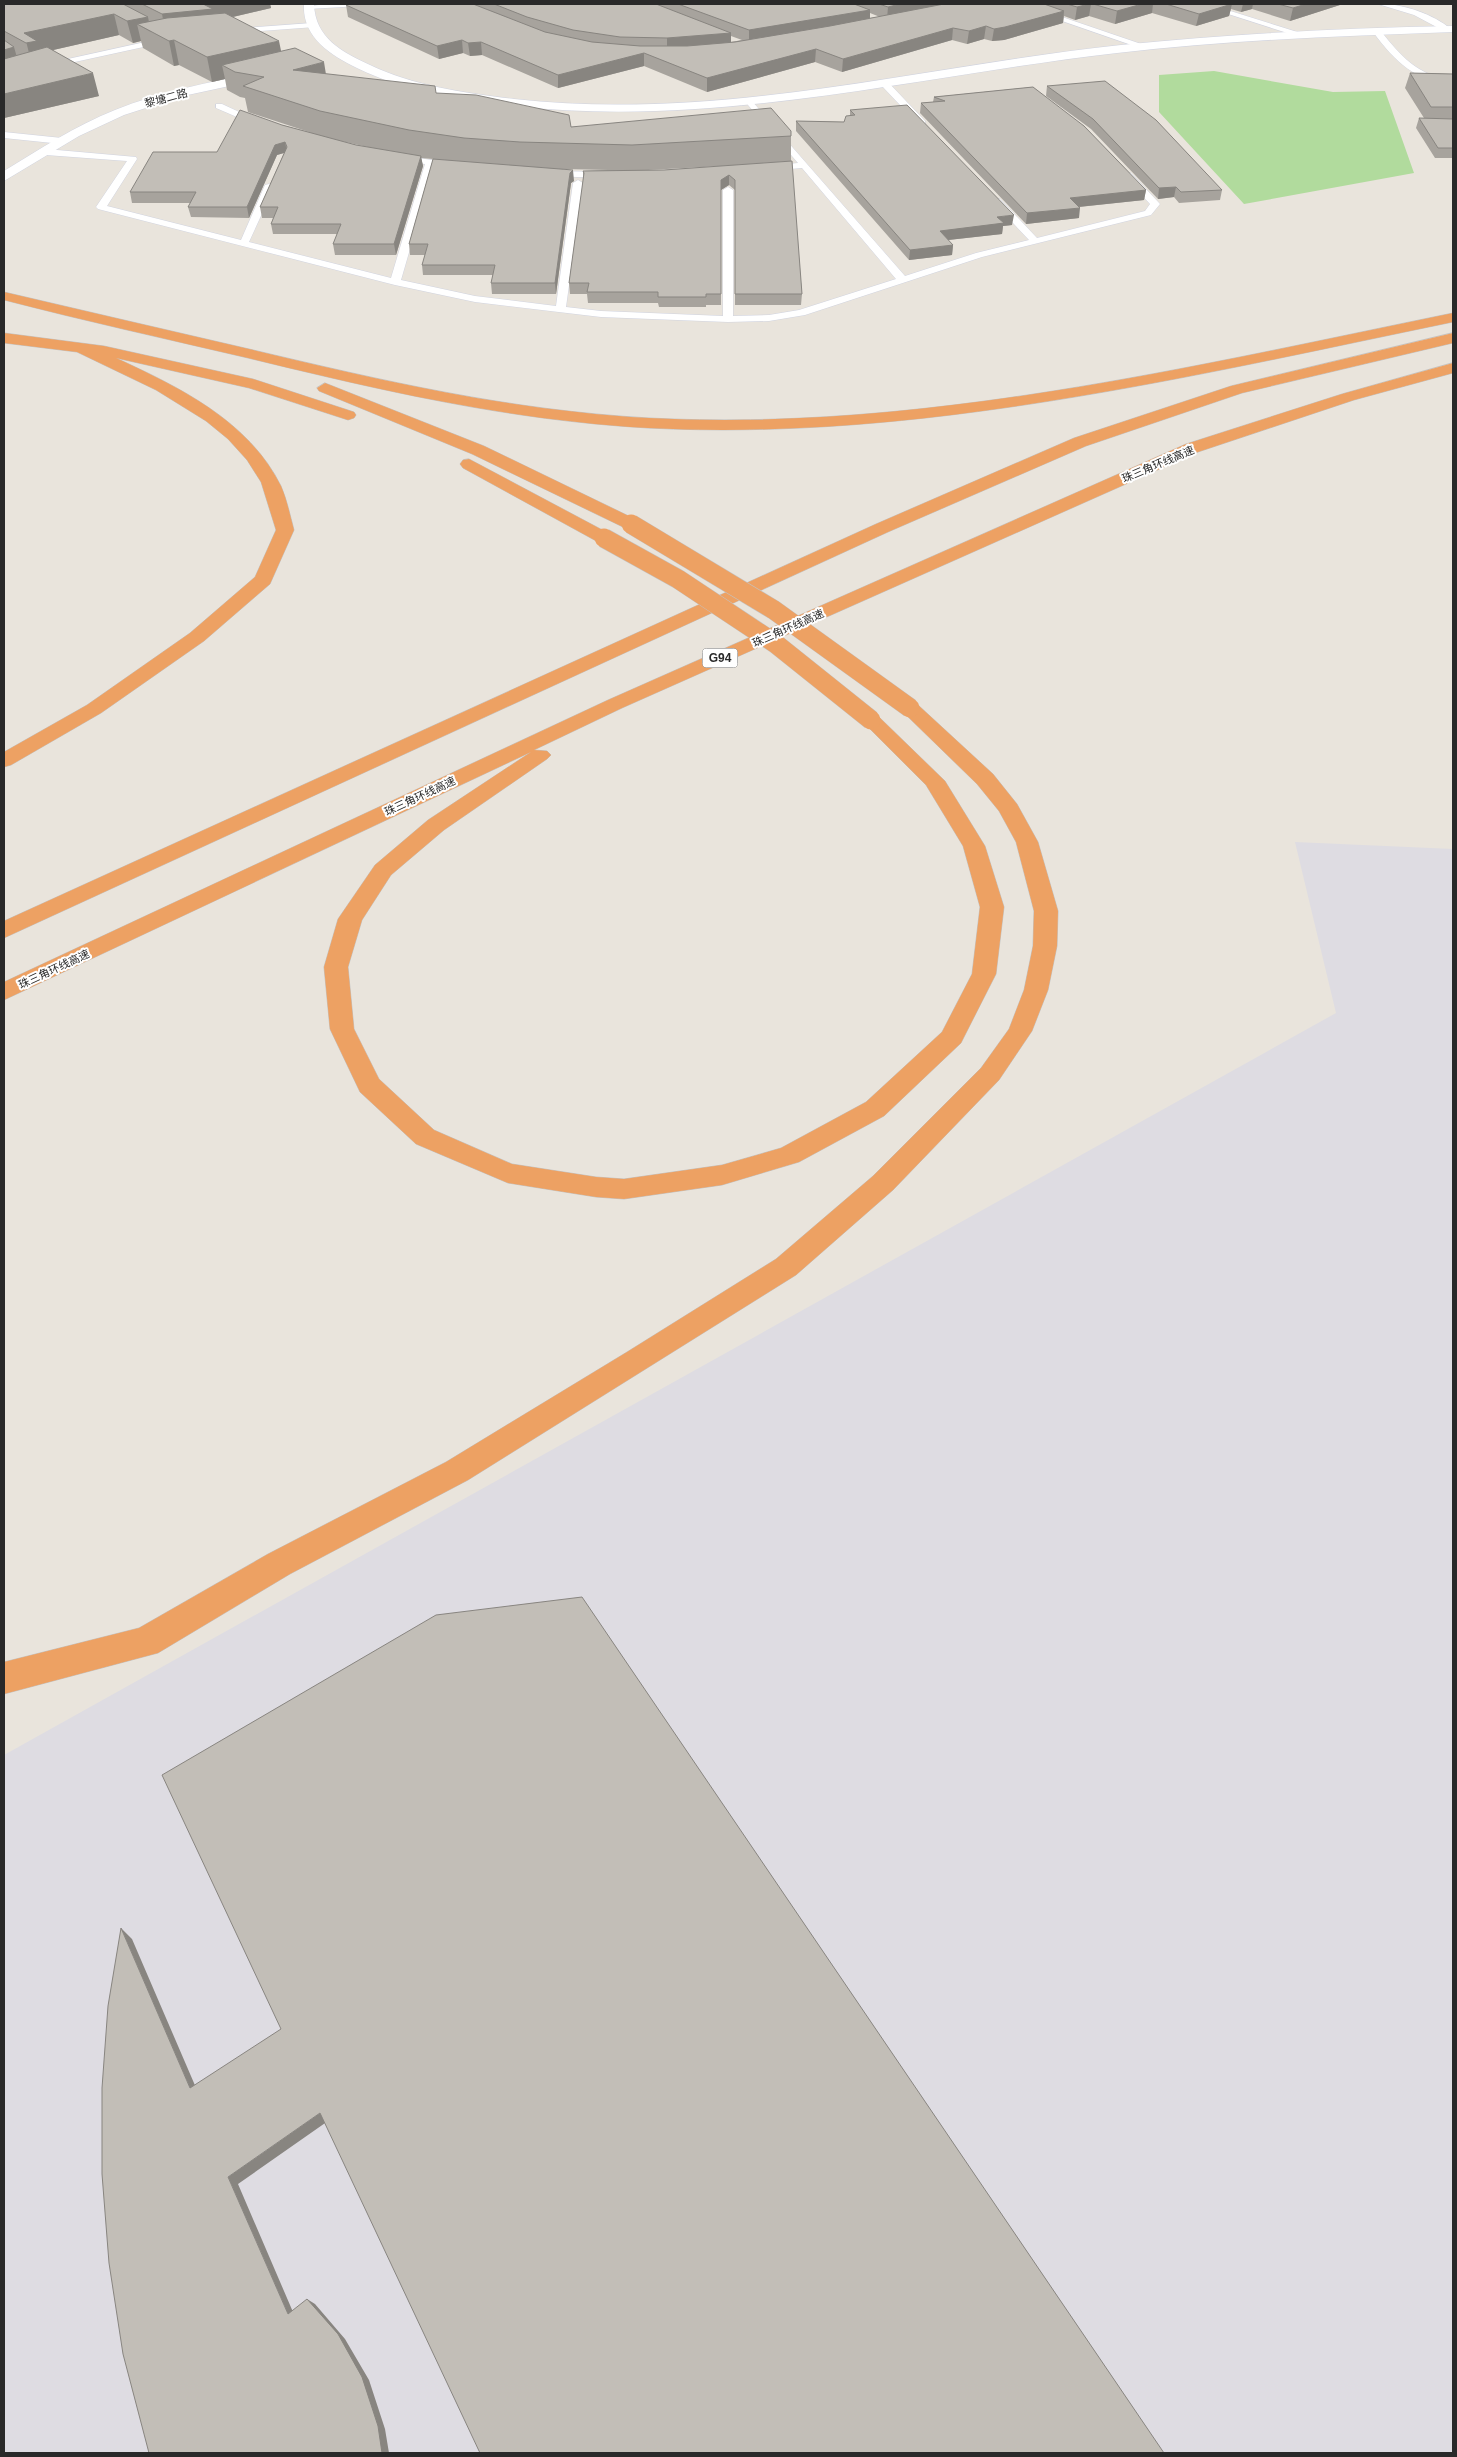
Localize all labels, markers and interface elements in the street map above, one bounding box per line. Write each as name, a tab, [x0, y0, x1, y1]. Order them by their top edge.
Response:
street label: 黎塘二路	[143, 87, 189, 109]
street label: 珠三角环线高速	[1120, 443, 1196, 485]
street label: 珠三角环线高速	[750, 607, 826, 649]
road number: G94	[702, 648, 738, 668]
street label: 珠三角环线高速	[383, 774, 457, 818]
street label: 珠三角环线高速	[17, 947, 91, 991]

